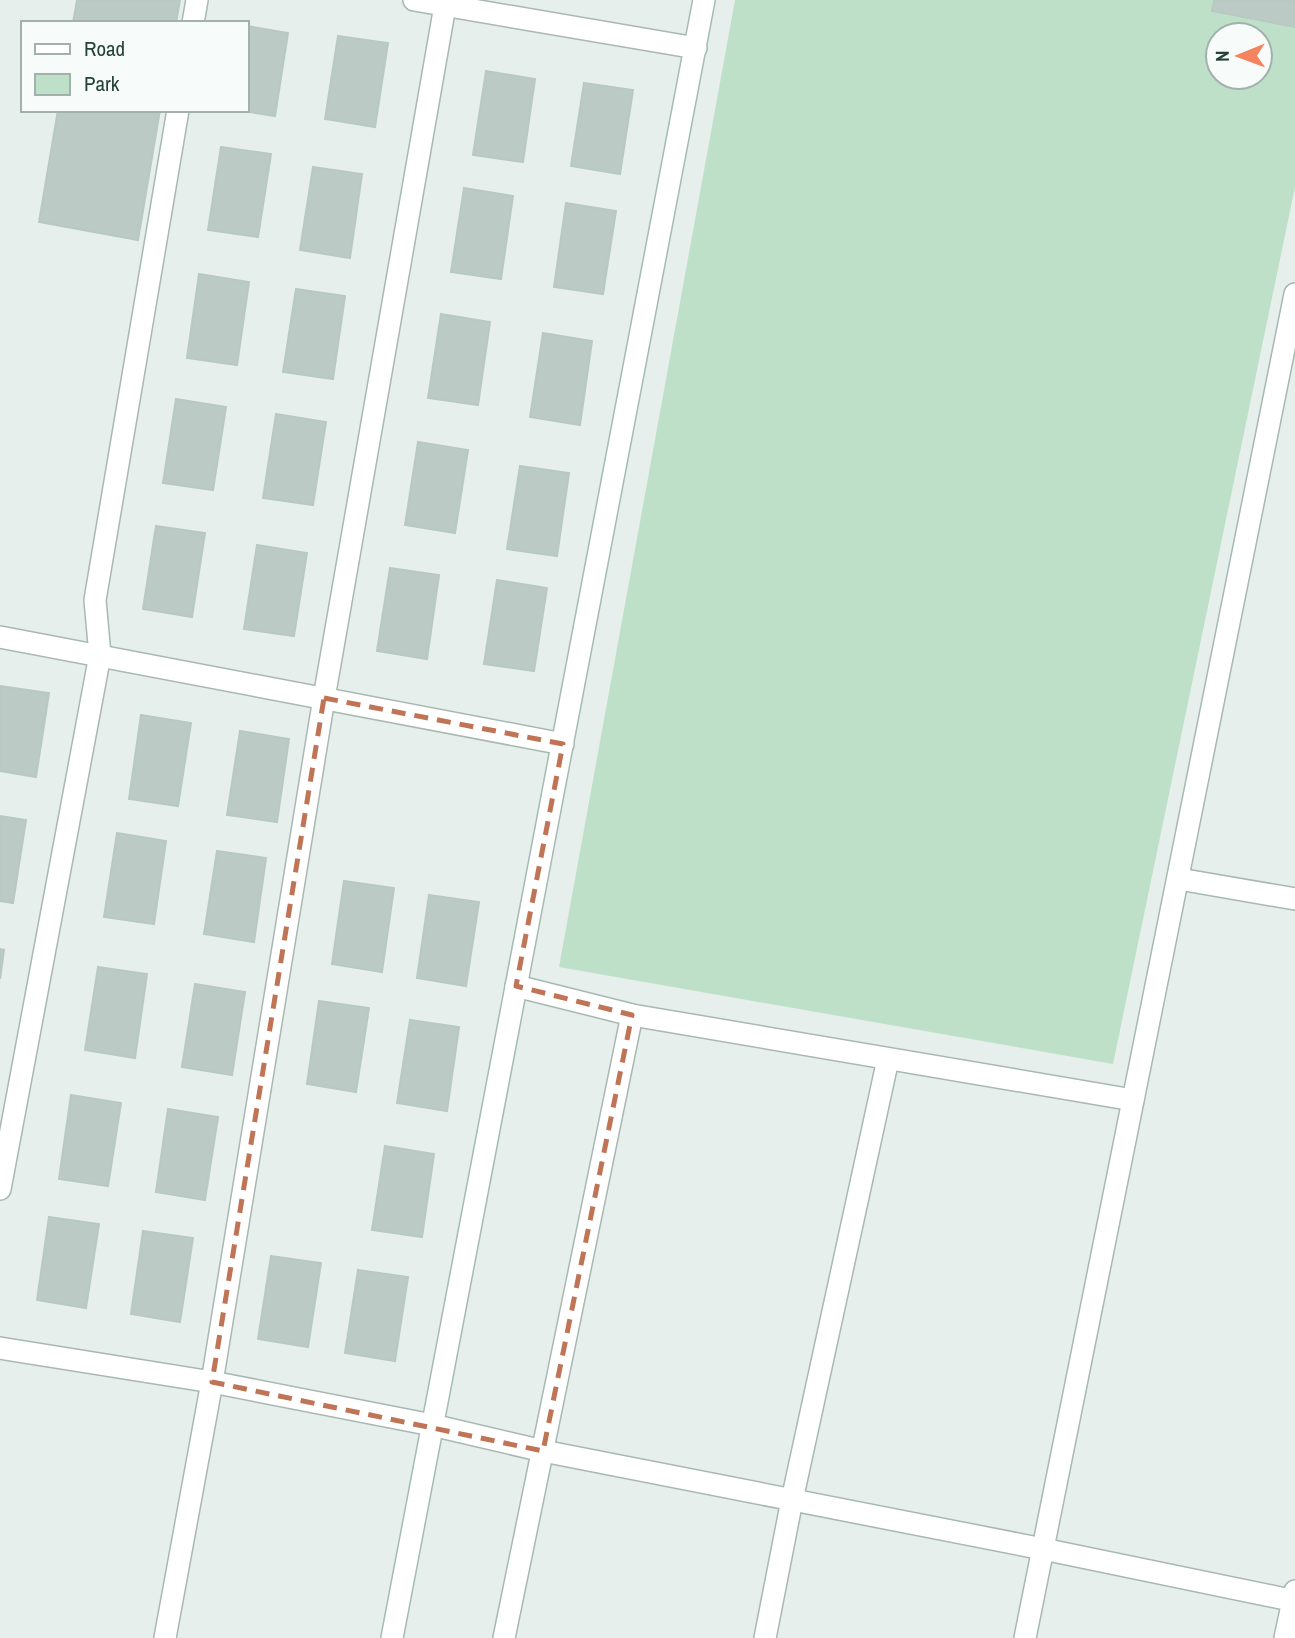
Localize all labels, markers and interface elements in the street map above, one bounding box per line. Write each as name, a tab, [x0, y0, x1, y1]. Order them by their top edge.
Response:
legend	[21, 21, 248, 112]
north arrow	[1204, 21, 1274, 91]
text: Road	[84, 34, 125, 63]
text: N	[1209, 50, 1235, 62]
text: Park	[84, 69, 120, 98]

